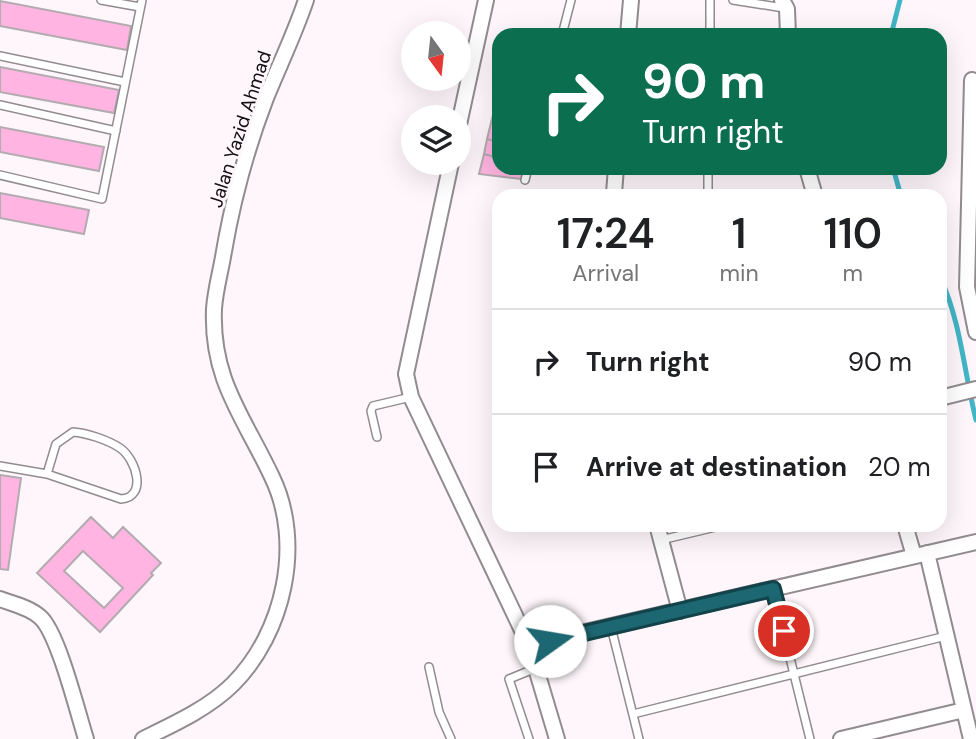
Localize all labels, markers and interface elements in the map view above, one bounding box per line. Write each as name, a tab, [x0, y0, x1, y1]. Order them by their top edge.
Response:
north arrow	[401, 21, 471, 91]
map controls	[401, 21, 471, 175]
street label: Jalan Yazid Ahmad	[203, 47, 277, 211]
text: 90 m	[642, 49, 765, 113]
icon: right	[527, 56, 618, 147]
button: layers	[401, 105, 471, 175]
text: Turn right	[642, 111, 784, 153]
text: 17:24	[557, 206, 655, 261]
text: 1	[732, 206, 746, 261]
text: 110	[824, 206, 882, 261]
text: Arrival	[572, 258, 639, 288]
text: min	[720, 258, 759, 288]
text: m	[843, 258, 863, 288]
icon: right	[527, 343, 565, 381]
text: Turn right	[586, 345, 710, 379]
text: 90 m	[848, 345, 912, 379]
icon: arrive	[527, 448, 565, 486]
text: Arrive at destination	[586, 450, 847, 484]
text: 20 m	[868, 450, 931, 484]
pin	[754, 601, 814, 661]
position arrow	[513, 604, 587, 678]
icon: arrive	[765, 612, 803, 650]

